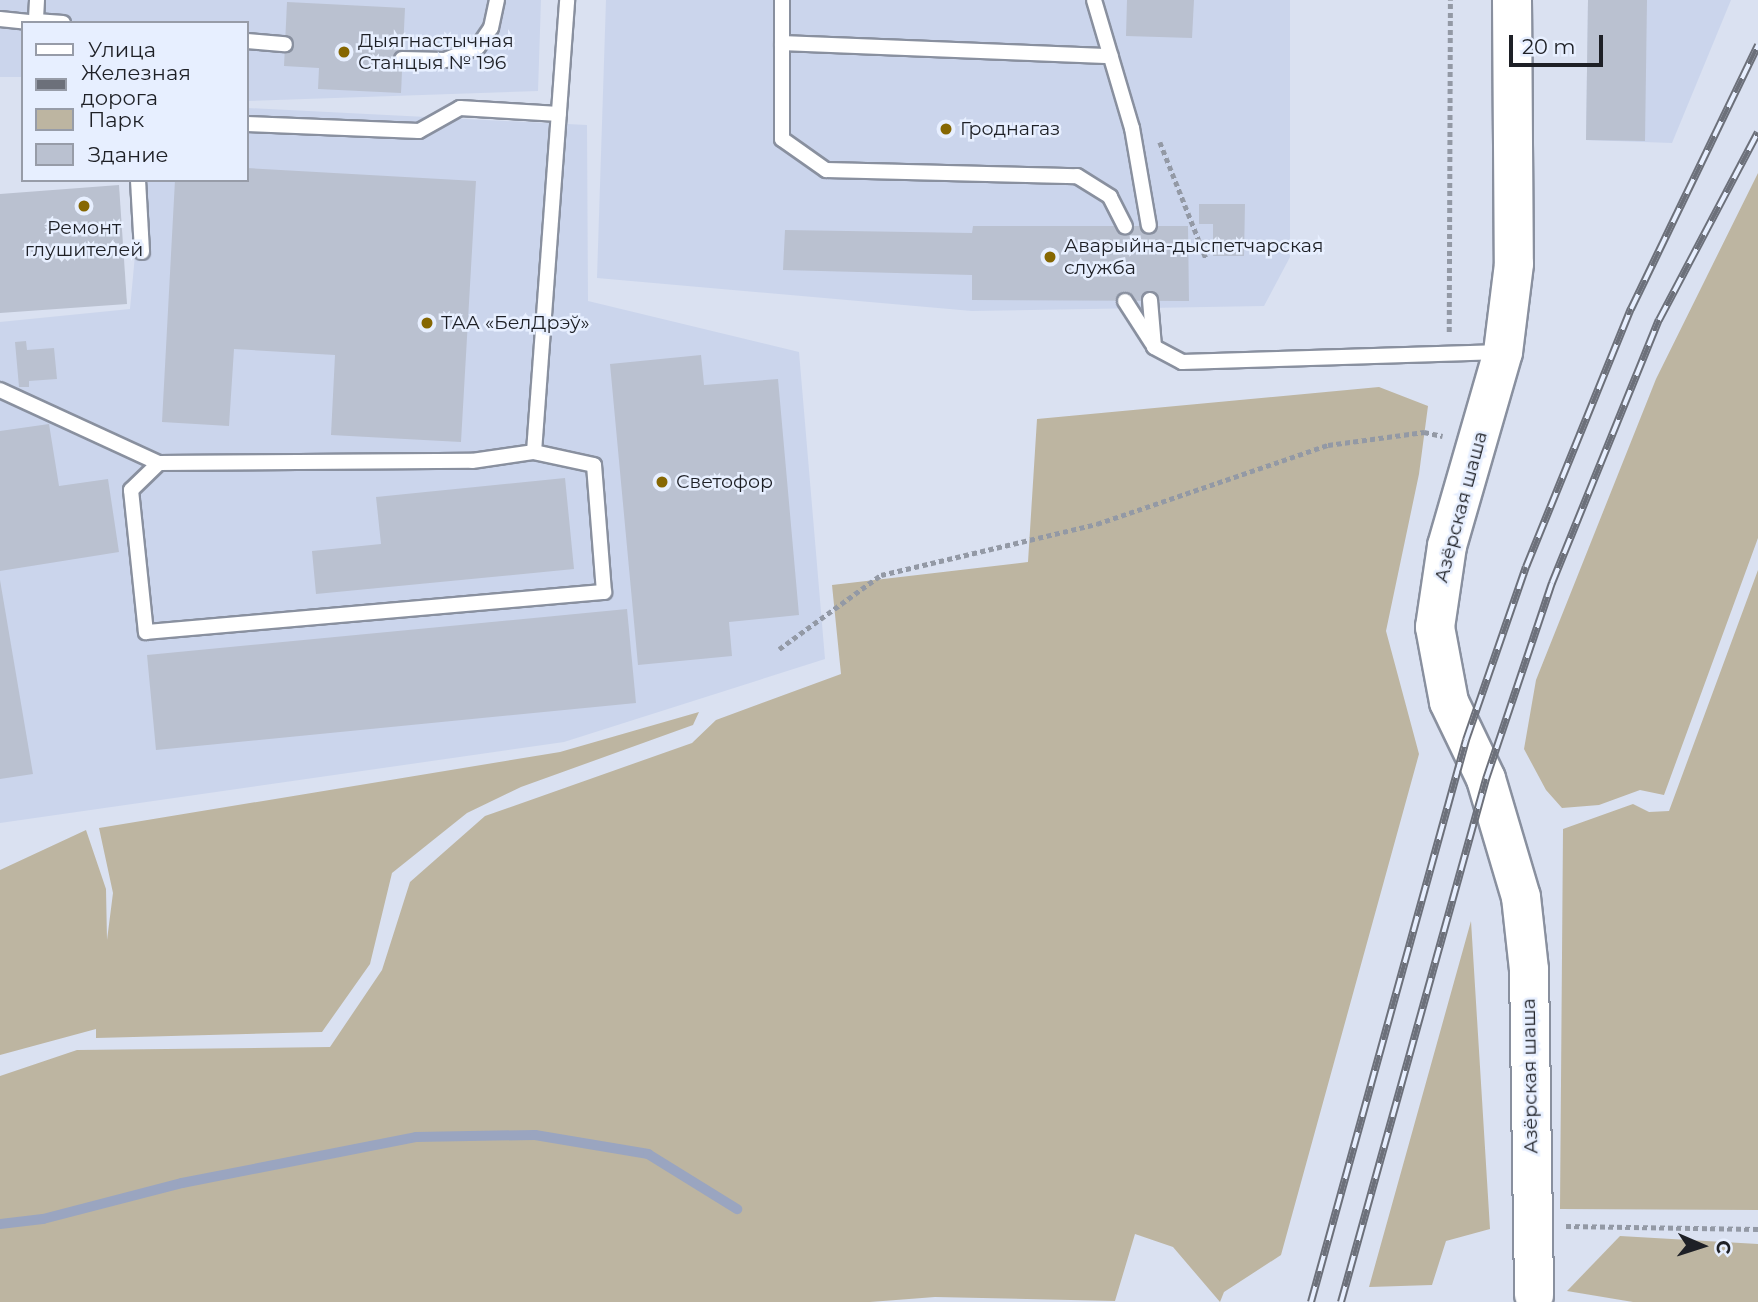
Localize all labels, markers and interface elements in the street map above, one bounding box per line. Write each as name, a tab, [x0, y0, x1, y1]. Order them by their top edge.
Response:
legend	[21, 21, 248, 182]
scale bar	[1513, 21, 1608, 65]
place label: Дыягнастычная Станцыя № 196	[358, 30, 514, 74]
text: 20 m	[1522, 34, 1576, 59]
text: Улица	[88, 37, 156, 62]
marker: Дыягнастычная Станцыя № 196	[336, 44, 352, 60]
text: Железная дорога	[81, 60, 191, 110]
text: Парк	[88, 107, 144, 132]
place label: Гроднагаз	[960, 118, 1060, 140]
marker: Гроднагаз	[938, 121, 954, 137]
text: Здание	[88, 142, 169, 167]
marker: Ремонт глушителей	[76, 198, 92, 214]
place label: Ремонт глушителей	[25, 217, 143, 261]
place label: Аварыйна-дыспетчарская служба	[1064, 235, 1323, 279]
marker: Аварыйна-дыспетчарская служба	[1042, 249, 1058, 265]
place label: ТАА «БелДрэў»	[441, 312, 590, 334]
marker: ТАА «БелДрэў»	[419, 315, 435, 331]
street label: Азёрская шаша	[1430, 429, 1492, 585]
place label: Светофор	[676, 471, 773, 493]
marker: Светофор	[654, 474, 670, 490]
street label: Азёрская шаша	[1517, 998, 1543, 1154]
north arrow	[1667, 1211, 1737, 1281]
text: С	[1712, 1240, 1735, 1255]

